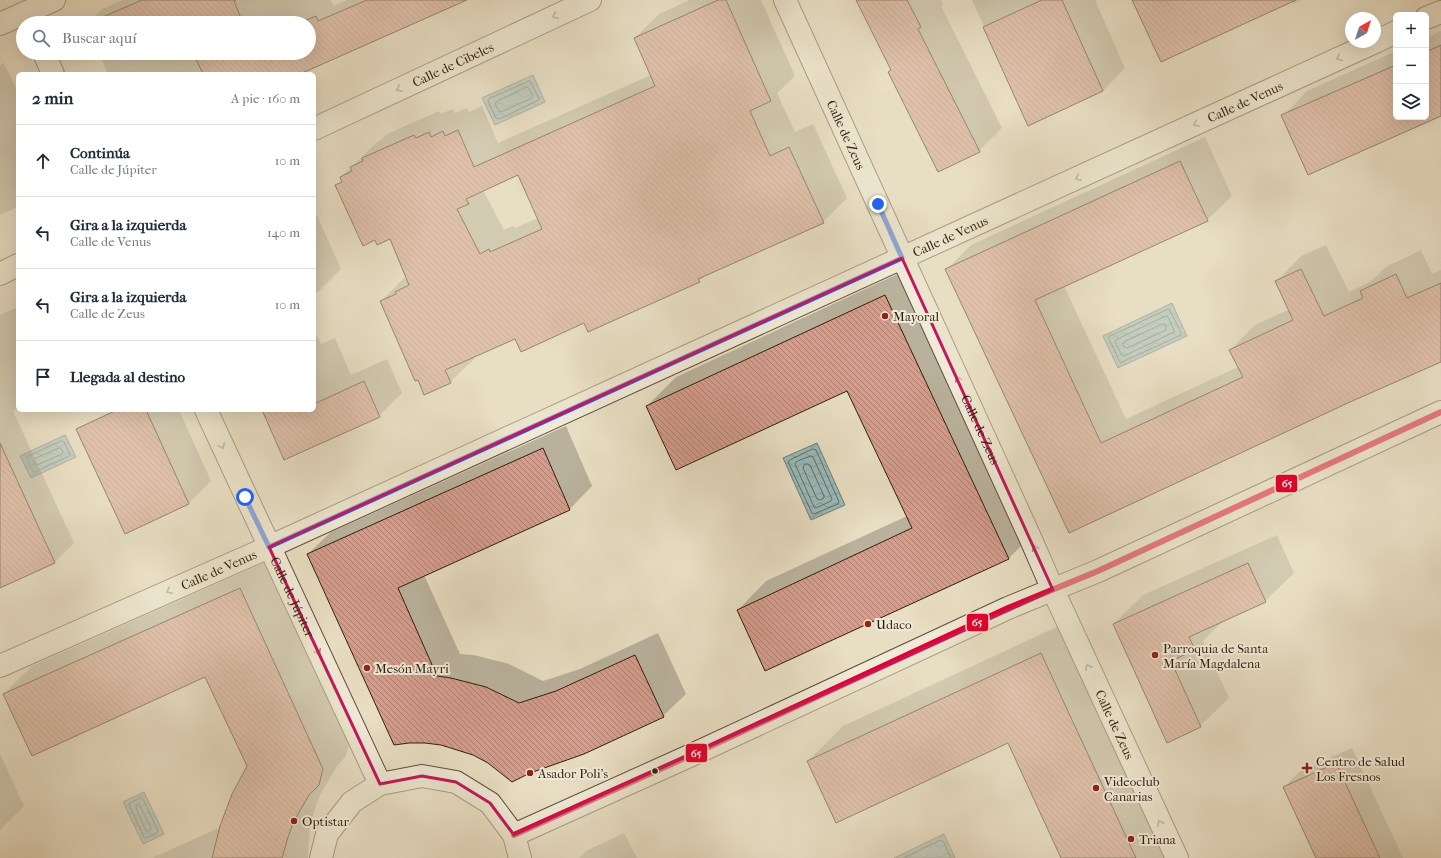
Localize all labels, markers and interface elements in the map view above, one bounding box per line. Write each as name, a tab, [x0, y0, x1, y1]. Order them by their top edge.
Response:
one-way arrow	[552, 12, 559, 20]
north arrow	[1345, 12, 1381, 48]
map controls	[1393, 12, 1429, 120]
button: +	[1393, 12, 1429, 48]
search box	[16, 16, 316, 60]
icon: search	[30, 27, 52, 49]
text: Buscar aquí	[62, 29, 137, 47]
street label: Calle de Cibeles	[410, 39, 496, 90]
button: −	[1393, 48, 1429, 84]
one-way arrow	[1336, 53, 1344, 61]
street label: Calle de Venus	[1205, 78, 1285, 125]
one-way arrow	[396, 84, 403, 92]
button: layers	[1393, 84, 1429, 120]
text: 2 min	[32, 88, 73, 108]
text: A pie · 160 m	[231, 91, 300, 106]
street label: Calle de Zeus	[824, 97, 869, 172]
one-way arrow	[1193, 119, 1200, 127]
text: Continúa	[70, 144, 130, 162]
icon: ahead	[32, 150, 54, 172]
text: 10 m	[275, 153, 300, 168]
text: Calle de Júpiter	[70, 162, 157, 177]
one-way arrow	[1074, 173, 1082, 181]
route end	[869, 195, 887, 213]
street label: Calle de Venus	[910, 212, 990, 260]
text: Gira a la izquierda	[70, 216, 186, 234]
icon: left	[32, 222, 54, 244]
text: 140 m	[267, 225, 300, 240]
text: Calle de Venus	[70, 234, 151, 249]
text: Gira a la izquierda	[70, 288, 186, 306]
icon: left	[32, 294, 54, 316]
text: 10 m	[275, 297, 300, 312]
text: Calle de Zeus	[70, 306, 145, 321]
place label: Mayoral	[893, 309, 939, 324]
marker: Mayoral	[880, 311, 890, 321]
icon: arrive	[32, 366, 54, 388]
text: Llegada al destino	[70, 368, 185, 386]
one-way arrow	[955, 375, 963, 383]
street label: Calle de Zeus	[959, 392, 1003, 467]
one-way arrow	[217, 441, 225, 449]
line badge: 65	[1275, 474, 1298, 493]
text: 65	[1282, 477, 1293, 490]
route start	[236, 488, 254, 506]
one-way arrow	[1032, 545, 1040, 552]
street label: Calle de Venus	[178, 546, 259, 593]
street label: Calle de Júpiter	[268, 554, 318, 640]
one-way arrow	[166, 587, 173, 595]
line badge: 65	[966, 613, 989, 632]
text: 65	[972, 616, 983, 629]
place label: Udaco	[876, 617, 912, 632]
marker: Udaco	[863, 619, 873, 629]
place label: Parroquia de Santa María Magdalena	[1163, 641, 1269, 671]
one-way arrow	[313, 648, 321, 656]
marker: Parroquia de Santa María Magdalena	[1150, 650, 1160, 660]
place label: Mesón Mayri	[375, 661, 449, 676]
marker: Mesón Mayri	[362, 663, 372, 673]
one-way arrow	[1085, 663, 1093, 671]
street label: Calle de Zeus	[1093, 687, 1138, 762]
line badge: 65	[685, 743, 708, 763]
text: 65	[691, 747, 702, 760]
place label: Centro de Salud Los Fresnos	[1316, 754, 1406, 784]
marker: Centro de Salud Los Fresnos	[1301, 762, 1313, 774]
place label: Asador Poli's	[537, 766, 608, 781]
unlabelled marker	[650, 766, 660, 776]
marker: Asador Poli's	[525, 768, 535, 778]
place label: Videoclub Canarias	[1103, 774, 1160, 804]
marker: Videoclub Canarias	[1091, 783, 1101, 793]
place label: Optistar	[302, 814, 349, 829]
marker: Optistar	[289, 816, 299, 826]
one-way arrow	[1157, 819, 1165, 827]
place label: Triana	[1139, 832, 1177, 847]
marker: Triana	[1126, 834, 1136, 844]

